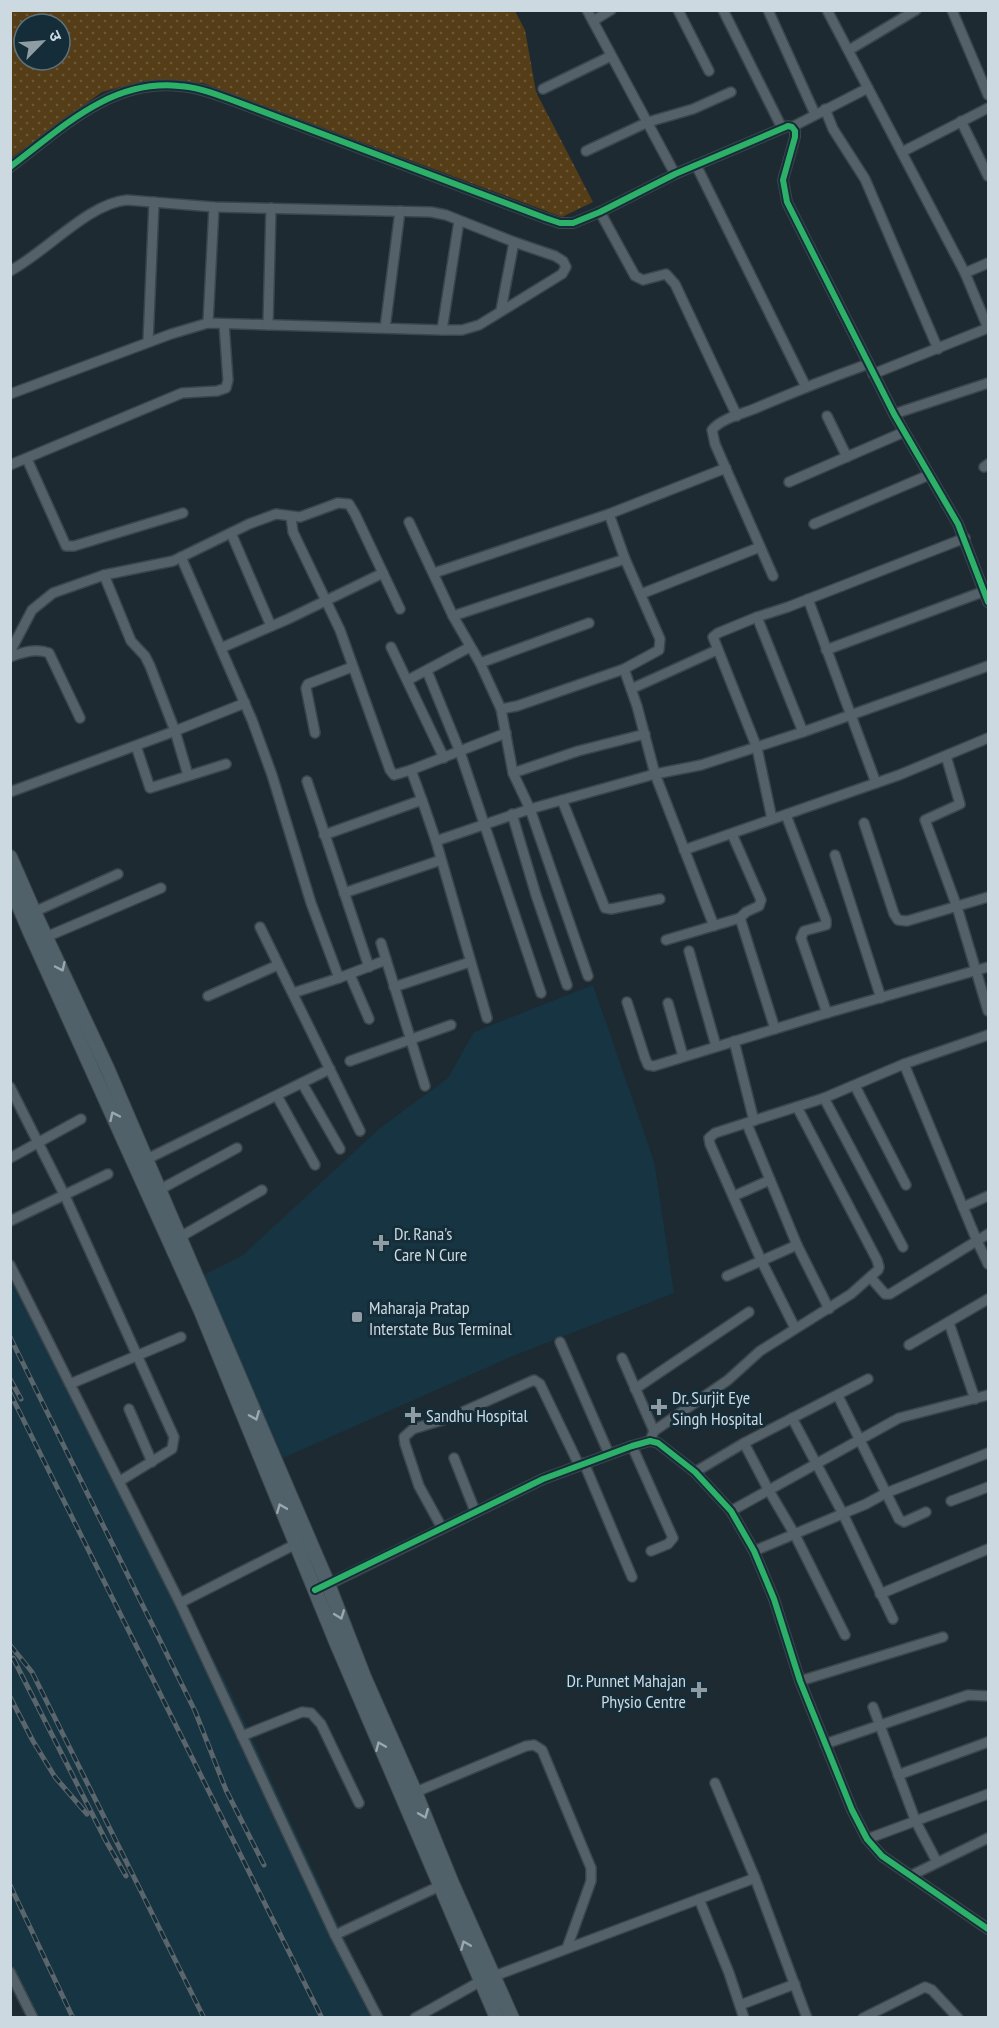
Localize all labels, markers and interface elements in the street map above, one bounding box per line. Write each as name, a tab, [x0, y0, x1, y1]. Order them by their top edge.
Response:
north arrow	[12, 12, 72, 72]
text: उ	[45, 27, 67, 45]
one-way arrow	[54, 961, 66, 972]
one-way arrow	[109, 1112, 121, 1123]
place label: Dr. Rana's Care N Cure	[394, 1222, 467, 1266]
marker: Dr. Rana's Care N Cure	[372, 1234, 390, 1252]
place label: Maharaja Pratap Interstate Bus Terminal	[369, 1296, 513, 1340]
marker: Maharaja Pratap Interstate Bus Terminal	[350, 1310, 364, 1324]
place label: Dr. Surjit Eye Singh Hospital	[672, 1386, 763, 1430]
marker: Dr. Surjit Eye Singh Hospital	[650, 1398, 668, 1416]
place label: Sandhu Hospital	[426, 1404, 529, 1427]
marker: Sandhu Hospital	[404, 1406, 422, 1424]
one-way arrow	[248, 1410, 260, 1421]
one-way arrow	[276, 1503, 288, 1514]
one-way arrow	[333, 1608, 345, 1619]
place label: Dr. Punnet Mahajan Physio Centre	[567, 1669, 686, 1713]
marker: Dr. Punnet Mahajan Physio Centre	[690, 1681, 708, 1699]
one-way arrow	[375, 1742, 387, 1753]
one-way arrow	[417, 1807, 429, 1818]
one-way arrow	[460, 1940, 472, 1951]

